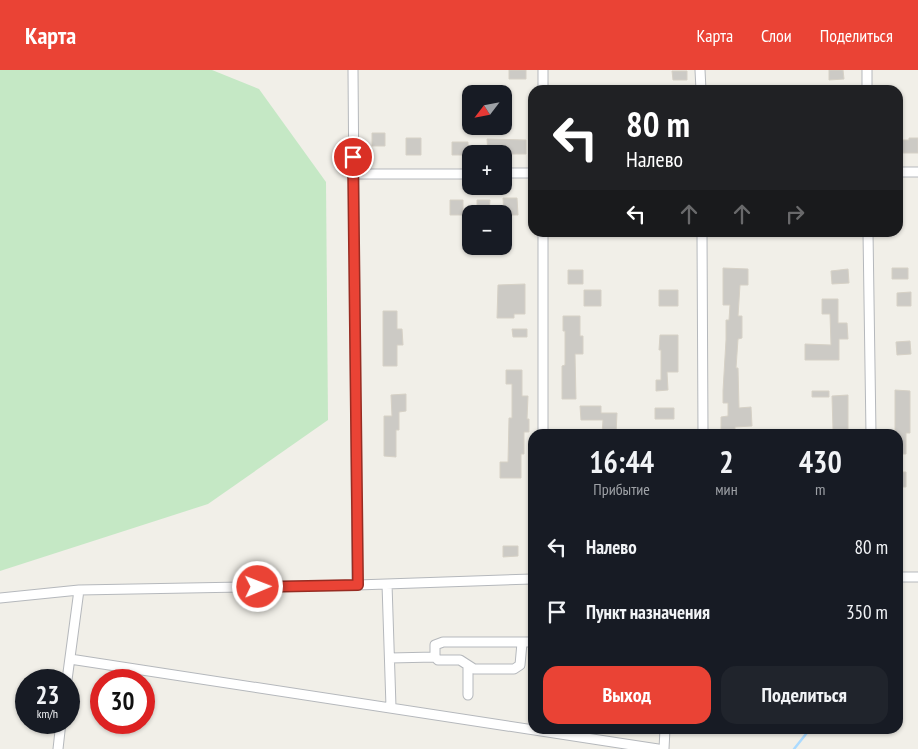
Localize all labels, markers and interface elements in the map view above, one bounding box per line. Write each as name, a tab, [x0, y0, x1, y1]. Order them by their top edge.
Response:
text: Карта	[25, 20, 76, 51]
text: Карта	[696, 24, 733, 47]
text: Слои	[761, 24, 792, 47]
text: Поделиться	[820, 24, 893, 47]
north arrow	[462, 85, 512, 135]
map controls	[462, 85, 512, 255]
text: 80 m	[626, 101, 690, 147]
icon: left	[543, 105, 608, 170]
pin	[332, 136, 374, 178]
icon: arrive	[339, 143, 367, 171]
button: +	[462, 145, 512, 195]
text: Налево	[626, 145, 683, 173]
icon: left	[622, 200, 650, 228]
icon: ahead	[675, 200, 703, 228]
icon: ahead	[728, 200, 756, 228]
icon: right	[781, 200, 809, 228]
button: −	[462, 205, 512, 255]
text: 16:44	[589, 442, 654, 481]
text: 2	[719, 442, 734, 481]
text: 430	[799, 442, 842, 481]
text: Прибытие	[593, 479, 650, 499]
text: мин	[715, 479, 738, 499]
text: m	[815, 479, 826, 499]
icon: left	[543, 533, 571, 561]
text: Налево	[586, 535, 637, 559]
text: 80 m	[855, 535, 888, 559]
position arrow	[231, 560, 283, 612]
icon: arrive	[543, 598, 571, 626]
text: Пункт назначения	[586, 600, 710, 624]
text: 350 m	[846, 600, 888, 624]
button: Выход	[543, 666, 711, 724]
button: Поделиться	[721, 666, 888, 724]
speed limit sign: 30	[90, 669, 155, 734]
text: 23	[36, 679, 59, 711]
text: km/h	[37, 706, 58, 721]

